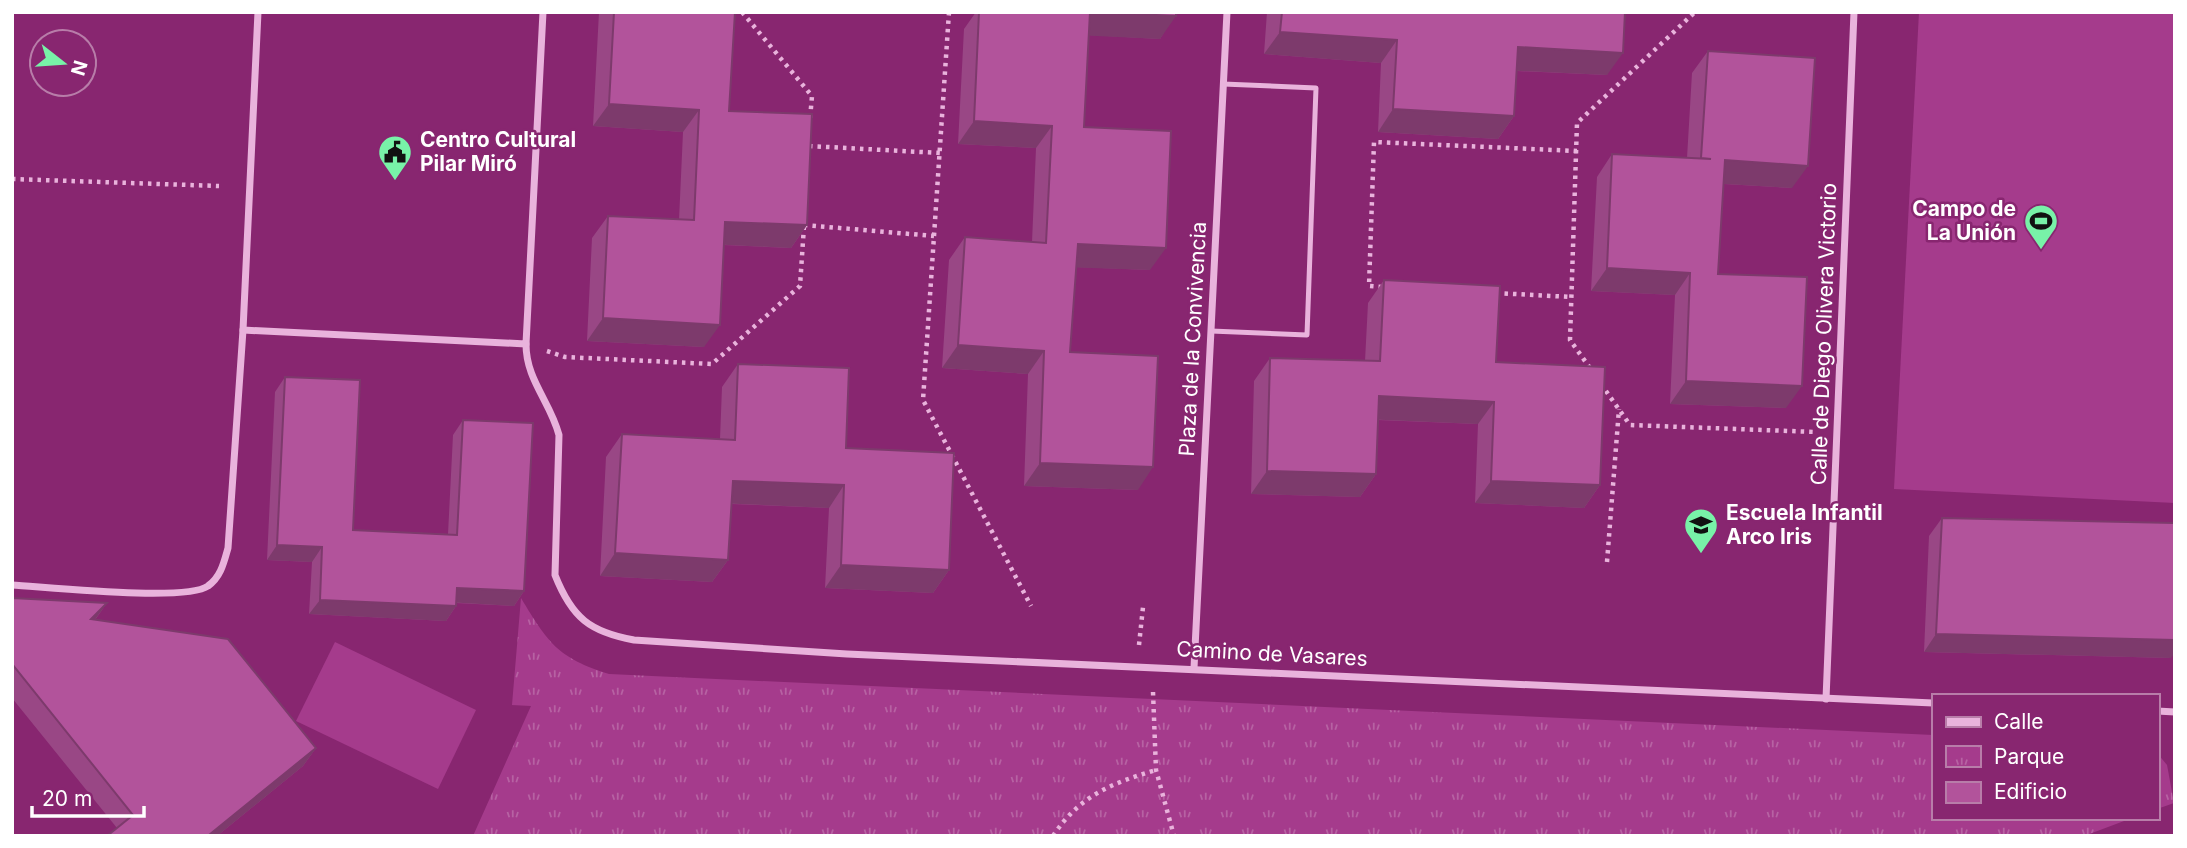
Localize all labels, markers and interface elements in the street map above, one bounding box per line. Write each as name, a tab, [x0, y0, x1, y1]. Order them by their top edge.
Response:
north arrow	[28, 28, 98, 98]
text: N	[66, 58, 92, 78]
place label: Centro Cultural Pilar Miró	[420, 127, 576, 176]
public building icon: Centro Cultural Pilar Miró	[376, 133, 414, 182]
street label: Calle de Diego Olivera Victorio	[1806, 182, 1841, 486]
place label: Campo de La Unión	[1912, 196, 2016, 245]
sports icon: Campo de La Unión	[2022, 202, 2060, 251]
street label: Plaza de la Convivencia	[1174, 221, 1211, 457]
place label: Escuela Infantil Arco Iris	[1726, 500, 1883, 549]
school or university icon: Escuela Infantil Arco Iris	[1682, 506, 1720, 555]
street label: Camino de Vasares	[1176, 636, 1368, 671]
legend	[1932, 694, 2159, 820]
text: Calle	[1994, 709, 2044, 734]
text: Parque	[1994, 744, 2064, 769]
scale bar	[32, 774, 144, 818]
text: Edificio	[1994, 779, 2067, 804]
text: 20 m	[42, 786, 92, 811]

